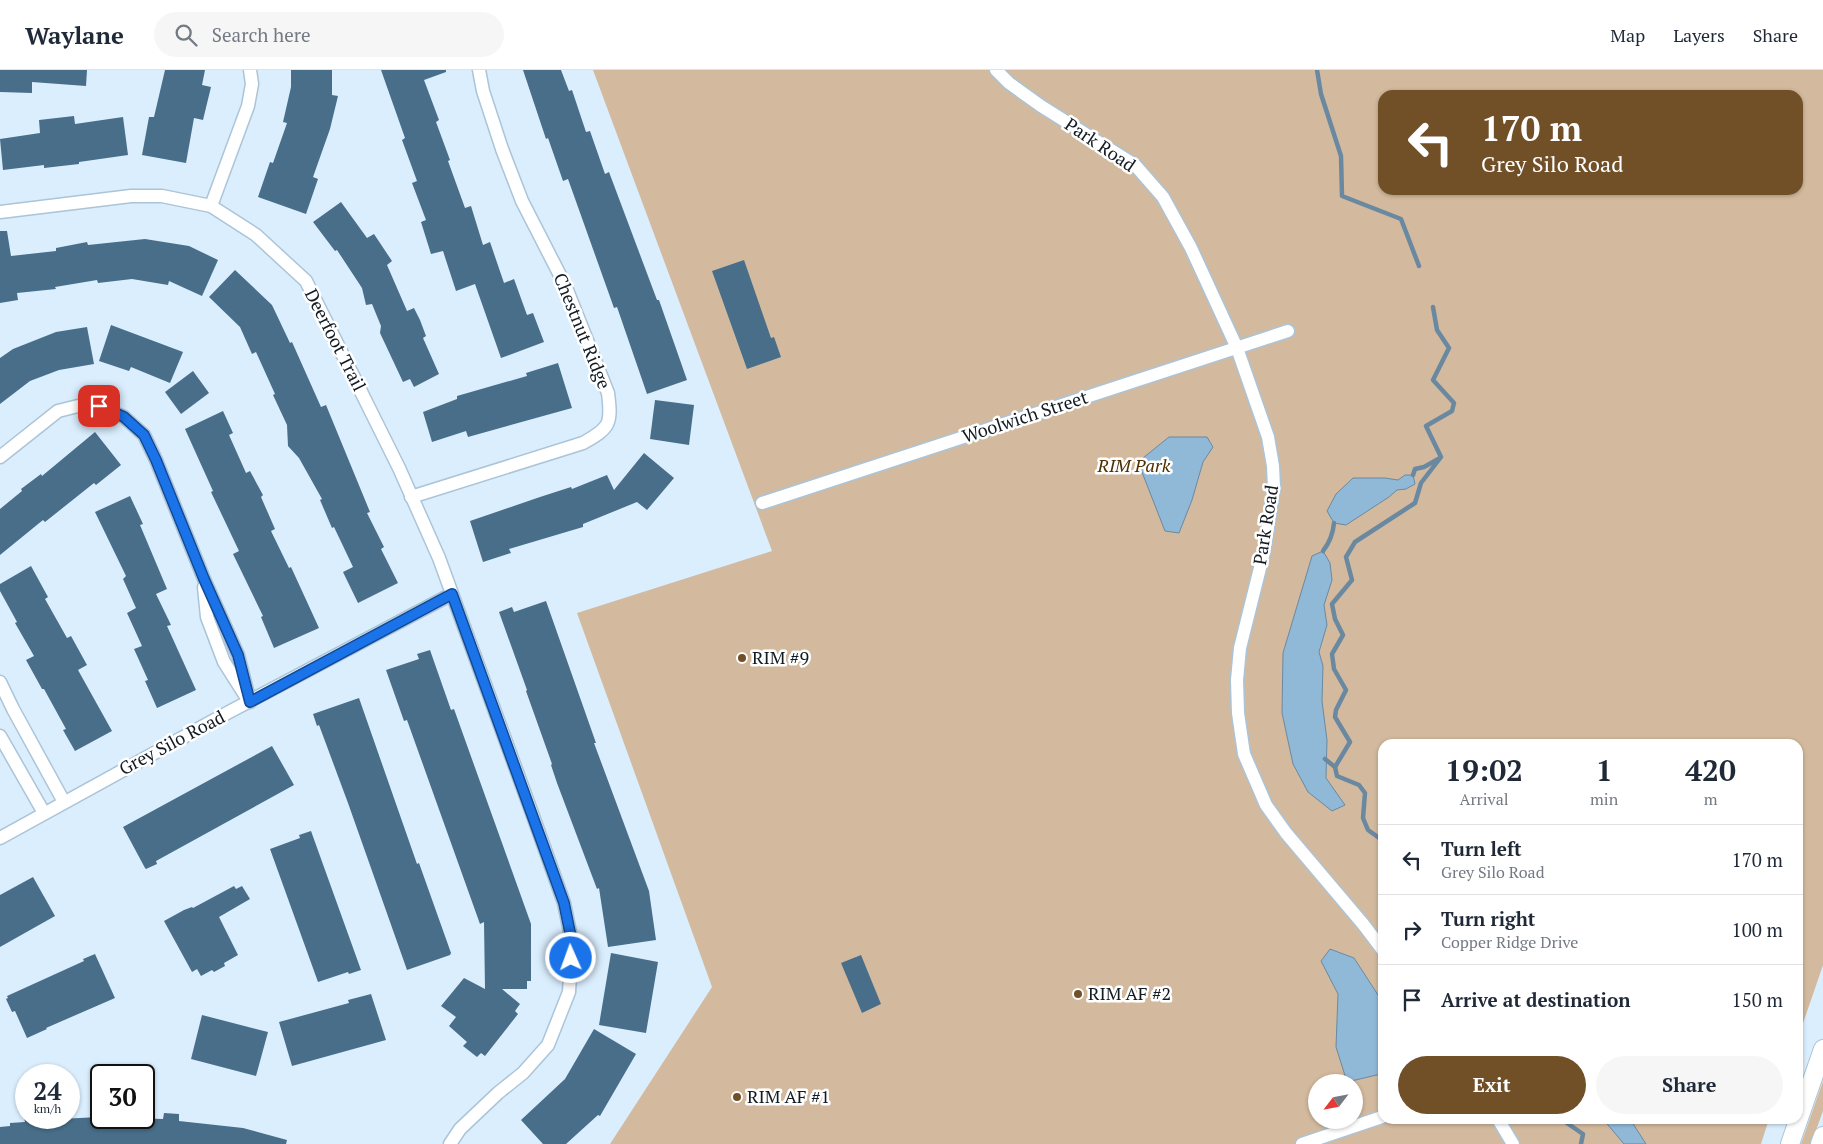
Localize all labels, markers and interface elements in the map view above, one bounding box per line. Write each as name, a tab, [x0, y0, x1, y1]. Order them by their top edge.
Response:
search box	[154, 12, 504, 57]
text: Waylane	[25, 19, 124, 51]
icon: search	[172, 21, 200, 49]
text: Search here	[212, 22, 311, 47]
text: Map	[1610, 23, 1645, 47]
text: Layers	[1673, 23, 1725, 47]
text: Share	[1753, 23, 1798, 47]
text: 170 m	[1481, 105, 1582, 151]
icon: left	[1398, 110, 1463, 175]
street label: Park Road	[1060, 112, 1141, 177]
text: Grey Silo Road	[1481, 149, 1623, 178]
street label: Chestnut Ridge	[549, 269, 617, 392]
street label: Deerfoot Trail	[300, 284, 372, 395]
street label: Woolwich Street	[959, 384, 1091, 448]
pin	[78, 385, 120, 427]
icon: arrive	[85, 392, 113, 420]
park label: RIM Park	[1097, 453, 1171, 477]
street label: Park Road	[1247, 483, 1283, 566]
place label: RIM #9	[752, 645, 809, 669]
marker: RIM #9	[736, 652, 748, 664]
street label: Grey Silo Road	[114, 704, 229, 780]
text: 19:02	[1445, 750, 1523, 790]
text: 1	[1596, 750, 1613, 790]
text: 420	[1685, 750, 1736, 790]
text: Arrival	[1459, 788, 1509, 810]
text: min	[1590, 788, 1618, 810]
text: m	[1704, 788, 1717, 810]
text: Turn left	[1441, 836, 1522, 861]
icon: left	[1398, 846, 1426, 874]
text: 170 m	[1732, 847, 1783, 872]
text: Grey Silo Road	[1441, 861, 1545, 883]
text: Turn right	[1441, 906, 1535, 931]
icon: right	[1398, 916, 1426, 944]
text: 100 m	[1732, 917, 1783, 942]
position arrow	[544, 931, 596, 983]
text: Copper Ridge Drive	[1441, 931, 1578, 953]
place label: RIM AF #2	[1088, 981, 1171, 1005]
icon: arrive	[1398, 986, 1426, 1014]
text: Arrive at destination	[1441, 987, 1630, 1012]
text: 150 m	[1732, 987, 1783, 1012]
marker: RIM AF #2	[1072, 988, 1084, 1000]
button: Exit	[1398, 1056, 1586, 1114]
button: Share	[1596, 1056, 1783, 1114]
speed limit sign: 30	[90, 1064, 155, 1129]
text: 24	[33, 1074, 62, 1107]
north arrow	[1308, 1074, 1362, 1129]
map controls	[1308, 1074, 1363, 1129]
place label: RIM AF #1	[747, 1084, 830, 1108]
marker: RIM AF #1	[731, 1091, 743, 1103]
text: km/h	[34, 1101, 61, 1116]

